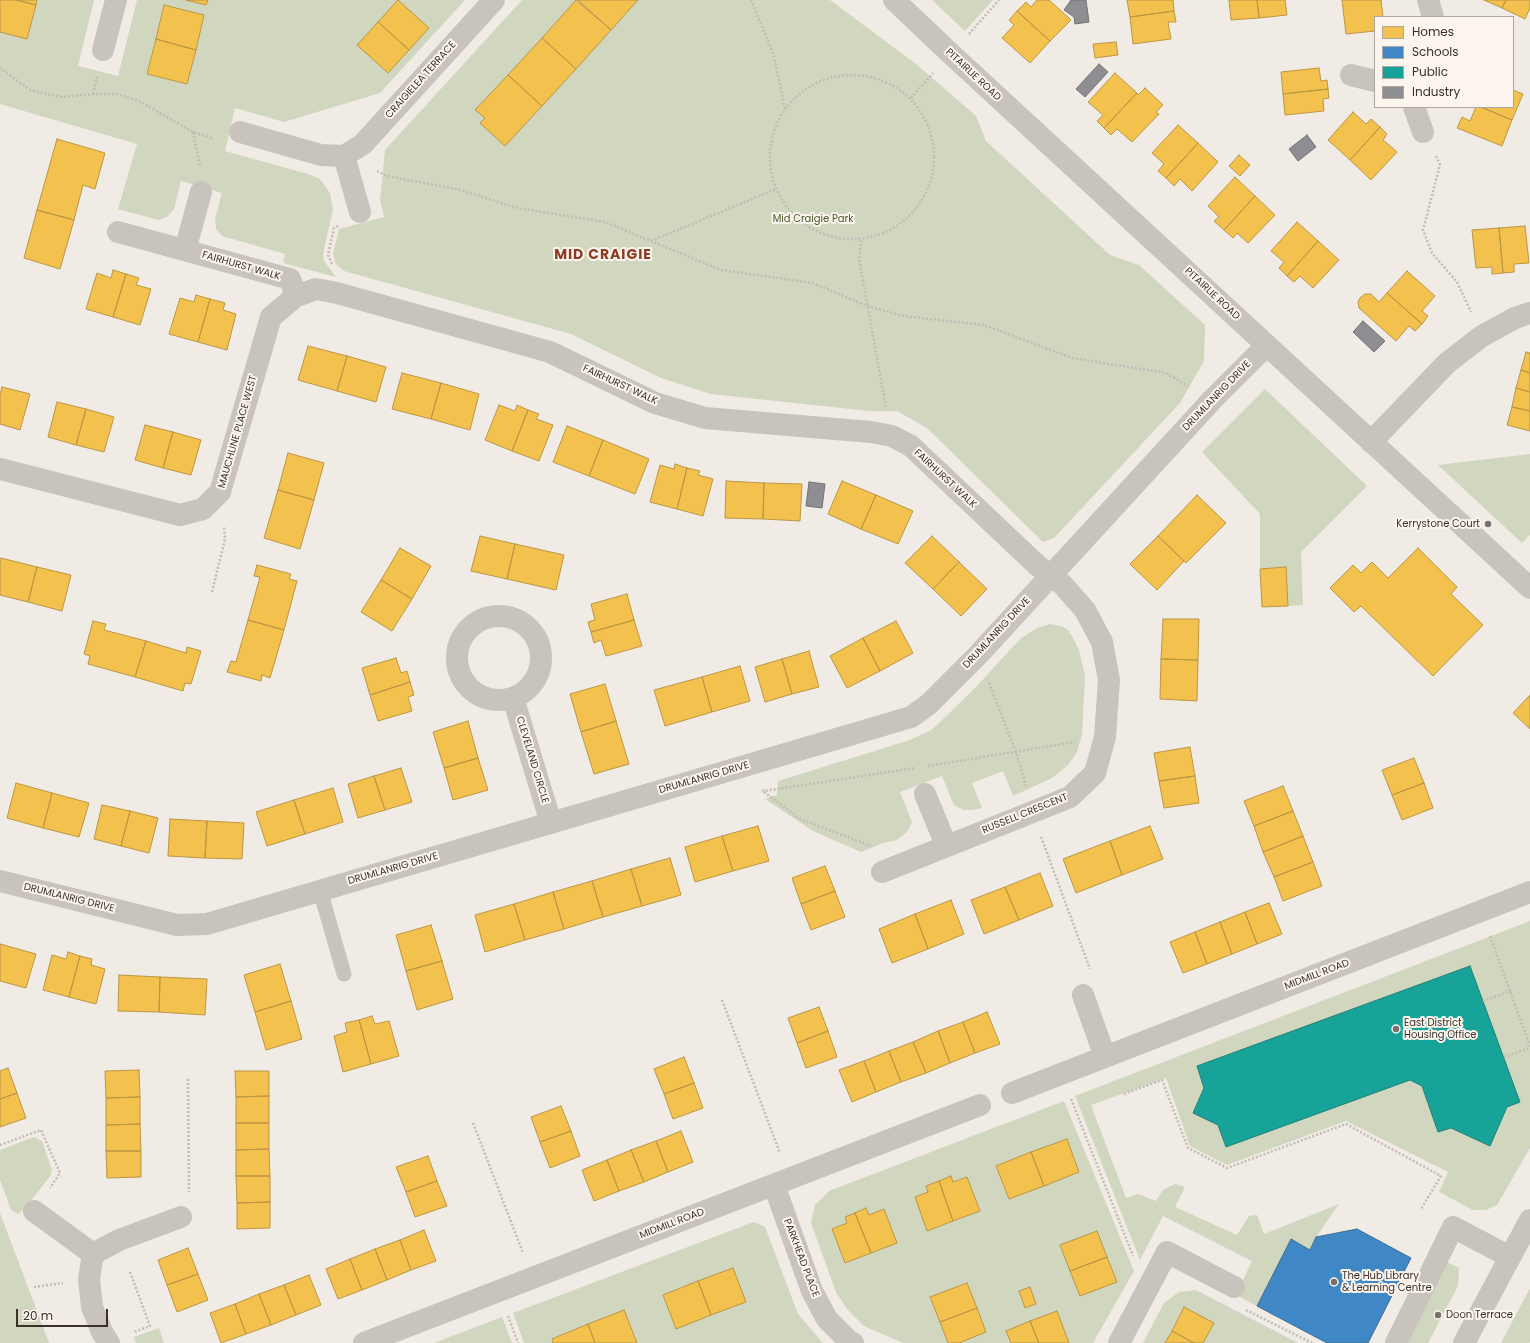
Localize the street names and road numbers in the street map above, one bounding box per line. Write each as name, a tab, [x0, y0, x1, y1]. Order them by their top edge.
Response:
street label: CRAIGIELEA TERRACE	[383, 39, 459, 121]
street label: PITAIRLIE ROAD	[943, 46, 1003, 104]
street label: FAIRHURST WALK	[200, 249, 282, 283]
street label: PITAIRLIE ROAD	[1182, 265, 1242, 323]
street label: DRUMLANRIG DRIVE	[1180, 358, 1254, 434]
street label: FAIRHURST WALK	[581, 362, 659, 408]
street label: MAUCHLINE PLACE WEST	[216, 374, 260, 490]
street label: FAIRHURST WALK	[911, 447, 979, 511]
street label: DRUMLANRIG DRIVE	[961, 595, 1033, 671]
street label: CLEVELAND CIRCLE	[513, 715, 551, 805]
street label: DRUMLANRIG DRIVE	[658, 759, 750, 797]
street label: RUSSELL CRESCENT	[981, 791, 1069, 837]
street label: DRUMLANRIG DRIVE	[347, 850, 439, 888]
street label: DRUMLANRIG DRIVE	[22, 881, 116, 915]
street label: MIDMILL ROAD	[1283, 957, 1351, 993]
street label: MIDMILL ROAD	[638, 1206, 706, 1242]
street label: PARKHEAD PLACE	[781, 1217, 821, 1299]

